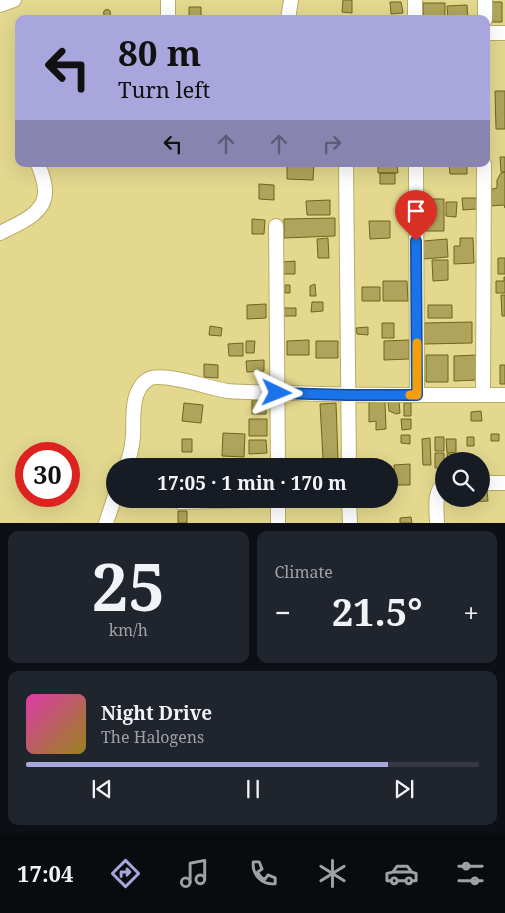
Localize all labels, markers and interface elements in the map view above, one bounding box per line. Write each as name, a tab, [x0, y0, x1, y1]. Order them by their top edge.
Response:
text: 80 m	[118, 29, 201, 76]
icon: left	[35, 35, 100, 100]
text: Turn left	[118, 74, 210, 104]
icon: left	[159, 130, 187, 158]
icon: ahead	[212, 130, 240, 158]
icon: ahead	[265, 130, 293, 158]
icon: right	[318, 130, 346, 158]
pin	[395, 190, 437, 241]
icon: arrive	[402, 197, 430, 225]
position arrow	[250, 366, 302, 418]
speed limit sign: 30	[15, 442, 80, 507]
map controls	[435, 452, 490, 507]
button: search	[435, 452, 490, 507]
text: 17:05 · 1 min · 170 m	[157, 470, 347, 496]
text: 25	[92, 542, 165, 630]
text: Climate	[275, 561, 333, 583]
text: 21.5°	[332, 585, 422, 637]
text: −	[275, 593, 291, 631]
text: +	[463, 593, 479, 631]
text: km/h	[109, 619, 148, 641]
text: Night Drive	[101, 700, 212, 726]
text: The Halogens	[101, 726, 204, 748]
icon: previous	[88, 775, 116, 803]
icon: pause	[239, 775, 267, 803]
icon: next	[390, 775, 418, 803]
icon: directions	[108, 856, 143, 891]
icon: music	[177, 856, 212, 891]
icon: phone	[246, 856, 281, 891]
icon: climate	[315, 856, 350, 891]
icon: car	[384, 856, 419, 891]
icon: filters	[453, 856, 488, 891]
text: 17:04	[17, 858, 73, 888]

